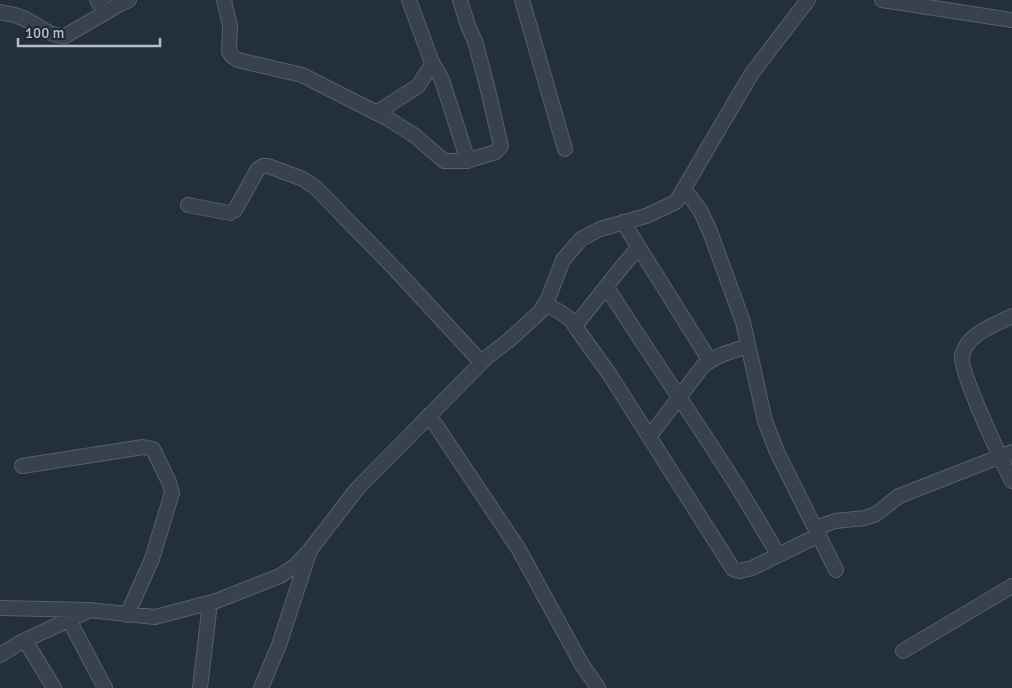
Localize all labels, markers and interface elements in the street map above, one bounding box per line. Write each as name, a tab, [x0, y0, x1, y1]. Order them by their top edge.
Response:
scale bar	[18, 15, 160, 47]
text: 100 m	[25, 24, 65, 42]

